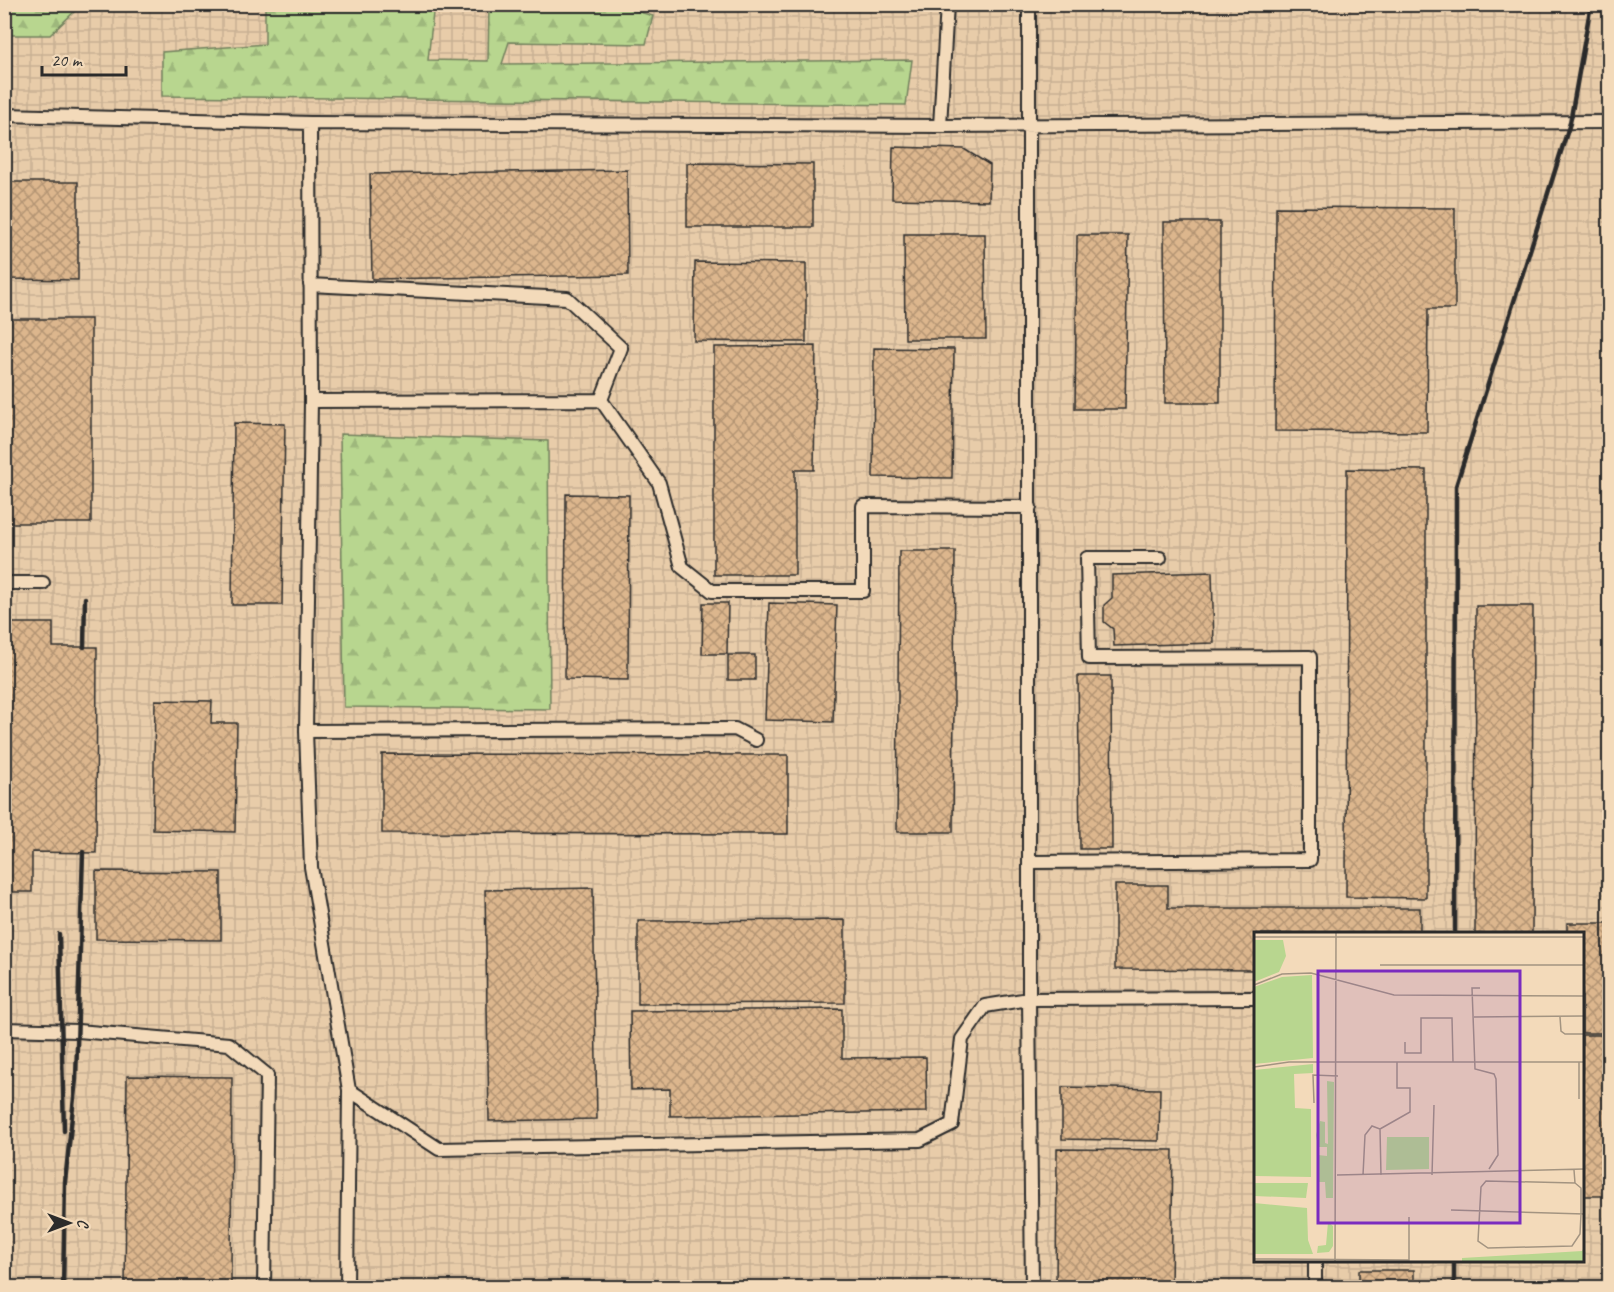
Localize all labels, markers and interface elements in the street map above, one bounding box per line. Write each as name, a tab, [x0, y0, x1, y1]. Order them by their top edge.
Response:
scale bar	[42, 39, 126, 77]
text: 20 m	[51, 49, 84, 71]
inset map	[1254, 932, 1584, 1262]
north arrow	[39, 1193, 99, 1253]
text: С	[73, 1219, 93, 1229]

